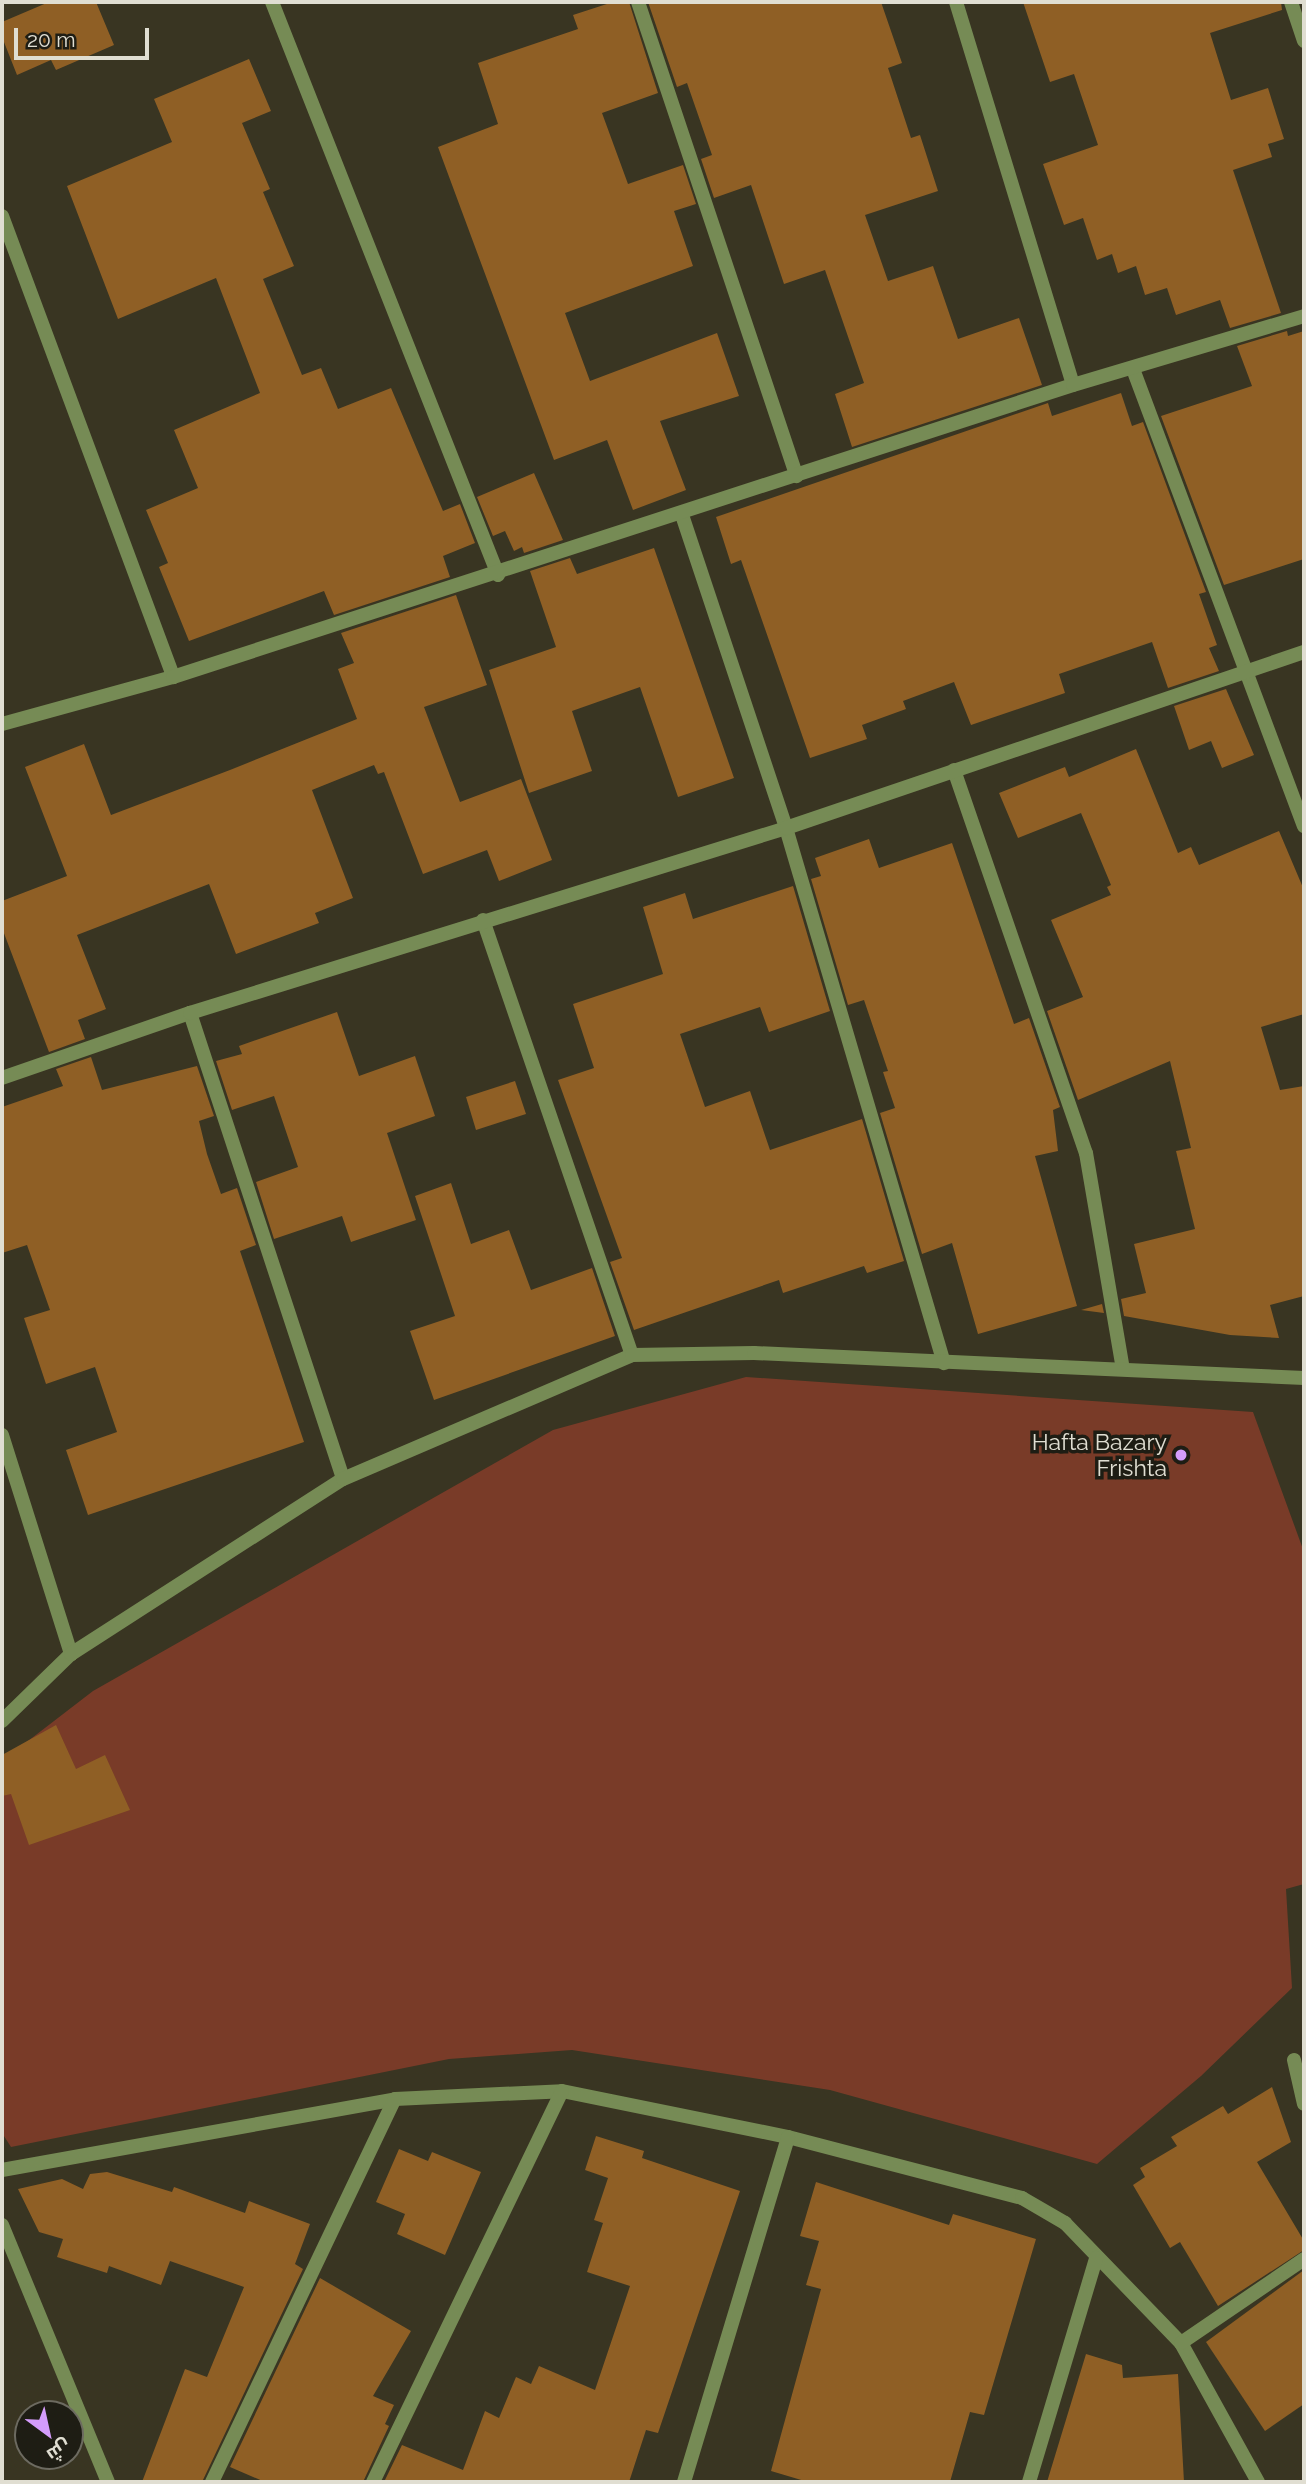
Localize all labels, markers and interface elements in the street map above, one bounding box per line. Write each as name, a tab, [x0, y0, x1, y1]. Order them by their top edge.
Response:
scale bar	[18, 14, 152, 58]
text: 20 m	[27, 27, 75, 52]
place label: Hafta Bazary Frishta	[1032, 1428, 1167, 1482]
marker: Hafta Bazary Frishta	[1173, 1447, 1189, 1463]
north arrow	[14, 2400, 84, 2470]
text: ش	[43, 2435, 76, 2467]

